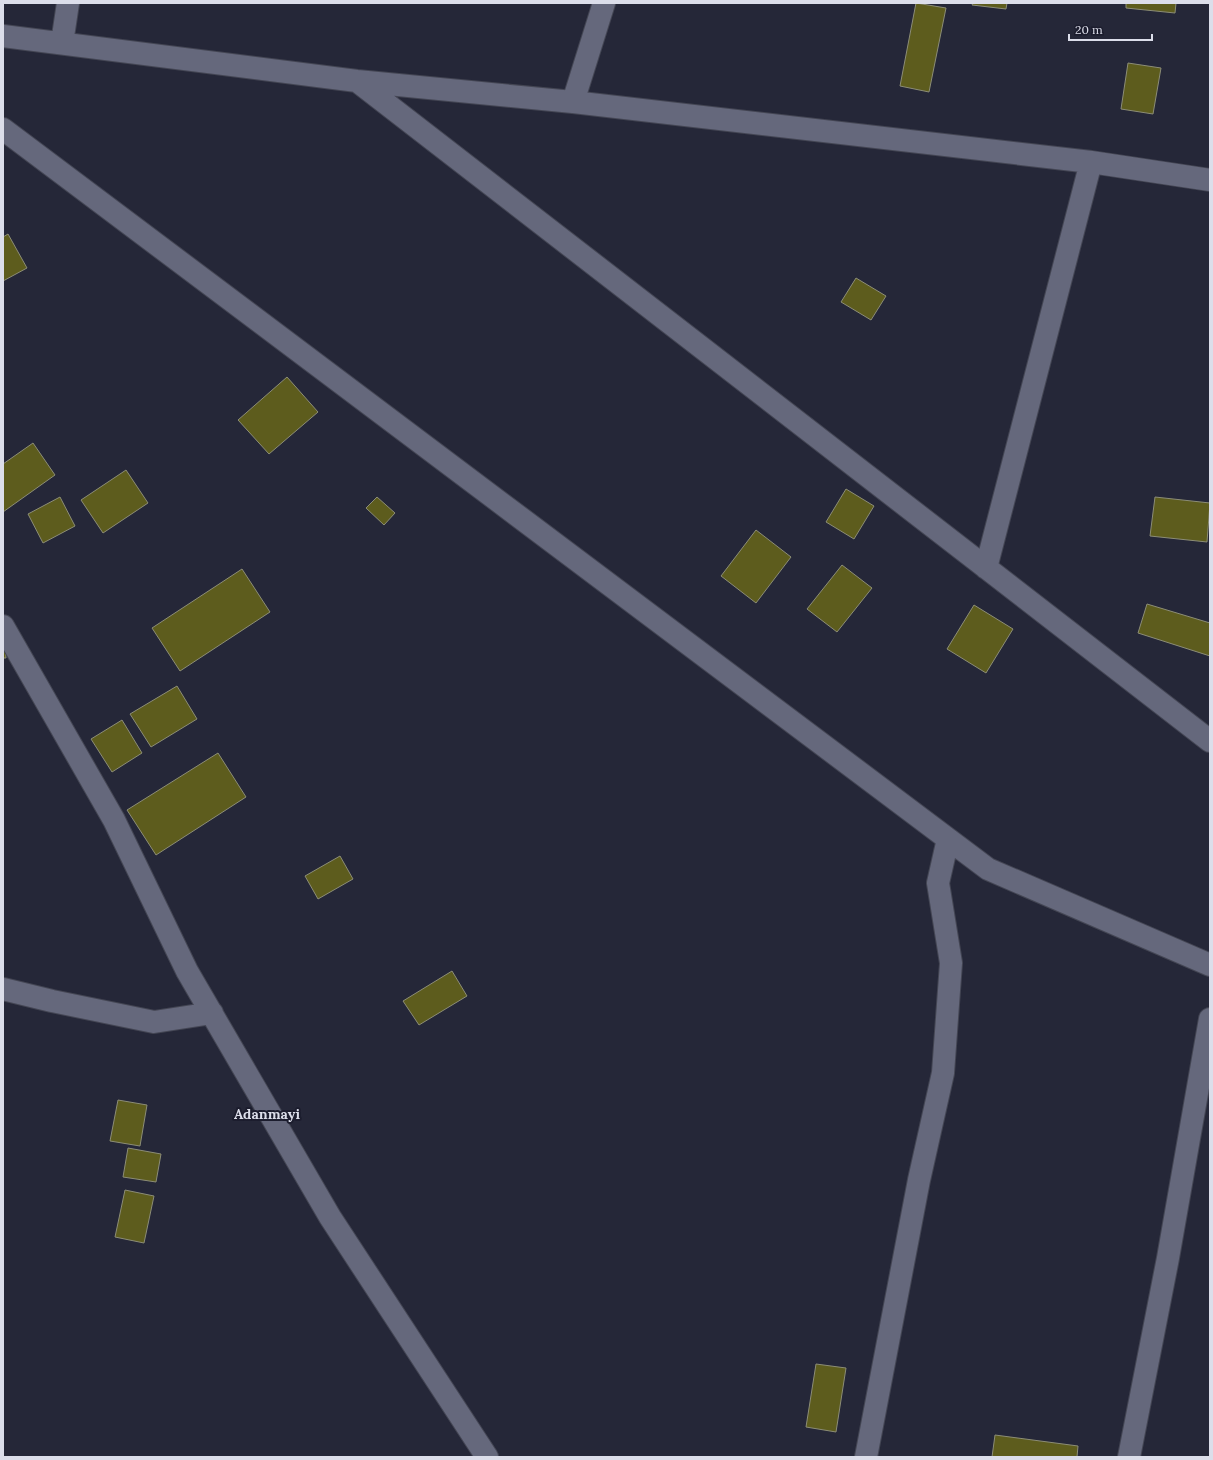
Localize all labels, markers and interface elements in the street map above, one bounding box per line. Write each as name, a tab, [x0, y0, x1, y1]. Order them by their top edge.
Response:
scale bar	[1069, 16, 1152, 42]
text: 20 m	[1075, 22, 1103, 37]
district label: Adanmayi	[234, 1105, 300, 1123]

